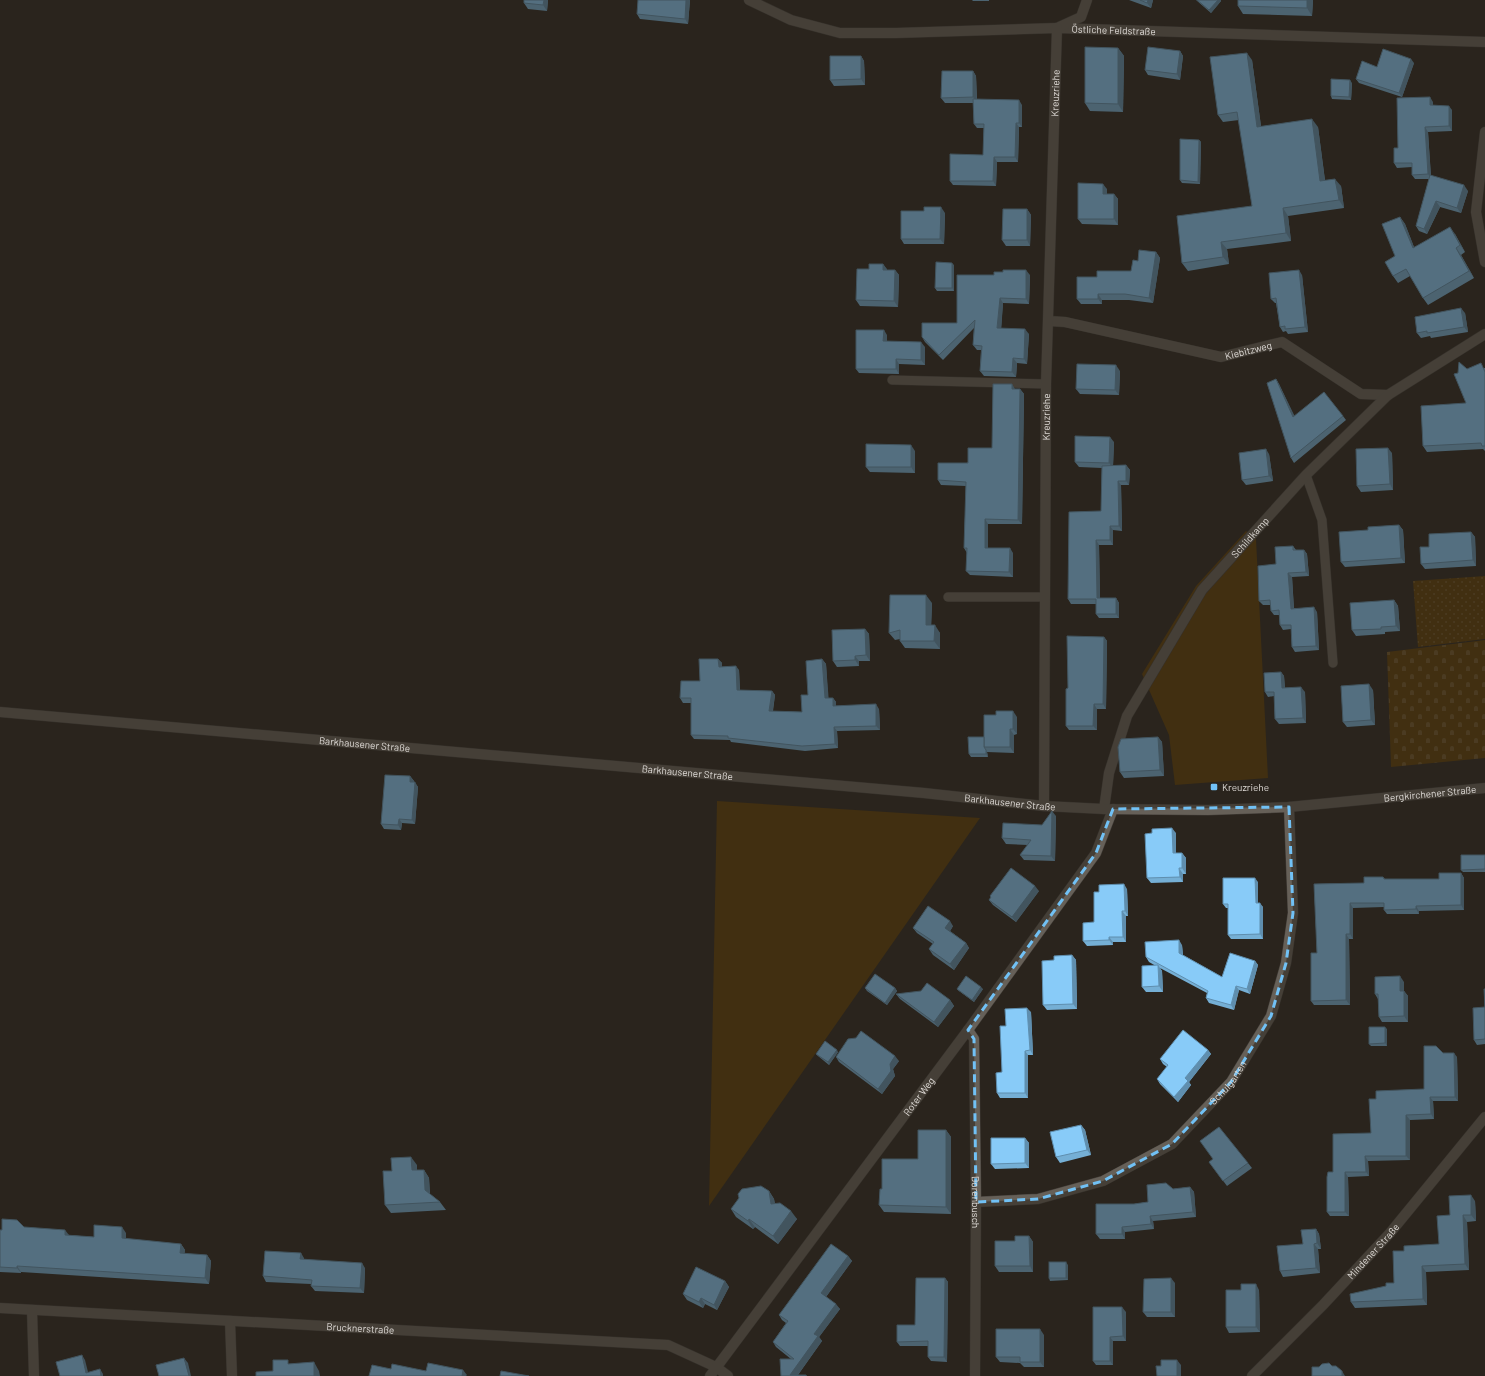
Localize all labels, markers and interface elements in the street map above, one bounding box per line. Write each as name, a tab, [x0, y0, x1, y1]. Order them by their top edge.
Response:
street label: Östliche Feldstraße	[1072, 22, 1156, 37]
street label: Kreuzriehe	[1048, 69, 1062, 117]
street label: Kiebitzweg	[1224, 339, 1273, 362]
street label: Kreuzriehe	[1040, 393, 1052, 441]
street label: Schildkamp	[1228, 514, 1271, 560]
street label: Barkhausener Straße	[318, 734, 411, 754]
street label: Barkhausener Straße	[641, 762, 733, 782]
place label: Kreuzriehe	[1222, 781, 1269, 793]
marker: Kreuzriehe	[1209, 782, 1219, 792]
street label: Bergkirchener Straße	[1383, 783, 1477, 804]
street label: Barkhausener Straße	[964, 791, 1056, 813]
street label: Schulgarten	[1207, 1058, 1249, 1107]
street label: Roter Weg	[900, 1075, 937, 1118]
street label: Dorenbusch	[970, 1176, 982, 1228]
street label: Mindener Straße	[1344, 1221, 1402, 1281]
street label: Brucknerstraße	[326, 1320, 395, 1336]

